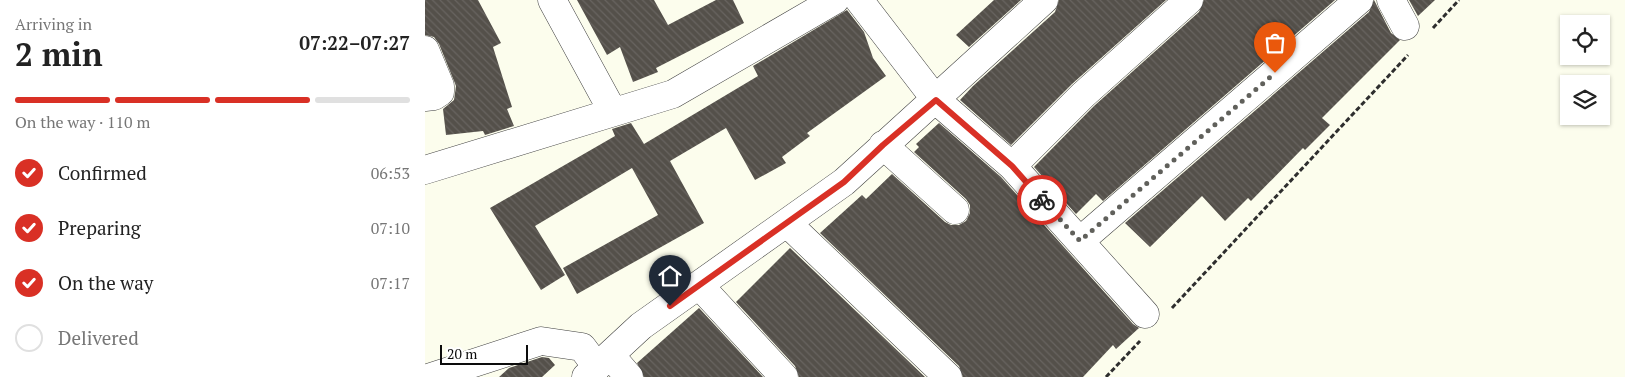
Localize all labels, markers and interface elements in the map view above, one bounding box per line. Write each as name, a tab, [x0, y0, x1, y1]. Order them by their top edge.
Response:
text: Arriving in	[15, 13, 92, 35]
map controls	[1560, 15, 1610, 125]
button: locate	[1560, 15, 1610, 65]
pin	[1254, 22, 1296, 73]
icon: bag	[1261, 29, 1289, 57]
text: 07:22–07:27	[299, 30, 410, 55]
text: 2 min	[15, 33, 103, 75]
button: layers	[1560, 75, 1610, 125]
text: On the way · 110 m	[15, 111, 150, 133]
icon: check	[15, 159, 43, 187]
text: Confirmed	[58, 160, 147, 185]
text: 06:53	[371, 162, 410, 184]
courier	[1017, 175, 1067, 225]
icon: bike	[1028, 186, 1056, 214]
icon: check	[15, 214, 43, 242]
text: Preparing	[58, 215, 141, 240]
text: 07:10	[371, 217, 410, 239]
pin	[649, 255, 691, 306]
icon: home	[656, 262, 684, 290]
icon: check	[15, 269, 43, 297]
text: On the way	[58, 270, 153, 295]
text: 07:17	[371, 272, 410, 294]
text: Delivered	[58, 325, 139, 350]
scale bar	[440, 342, 527, 365]
text: 20 m	[447, 344, 477, 363]

